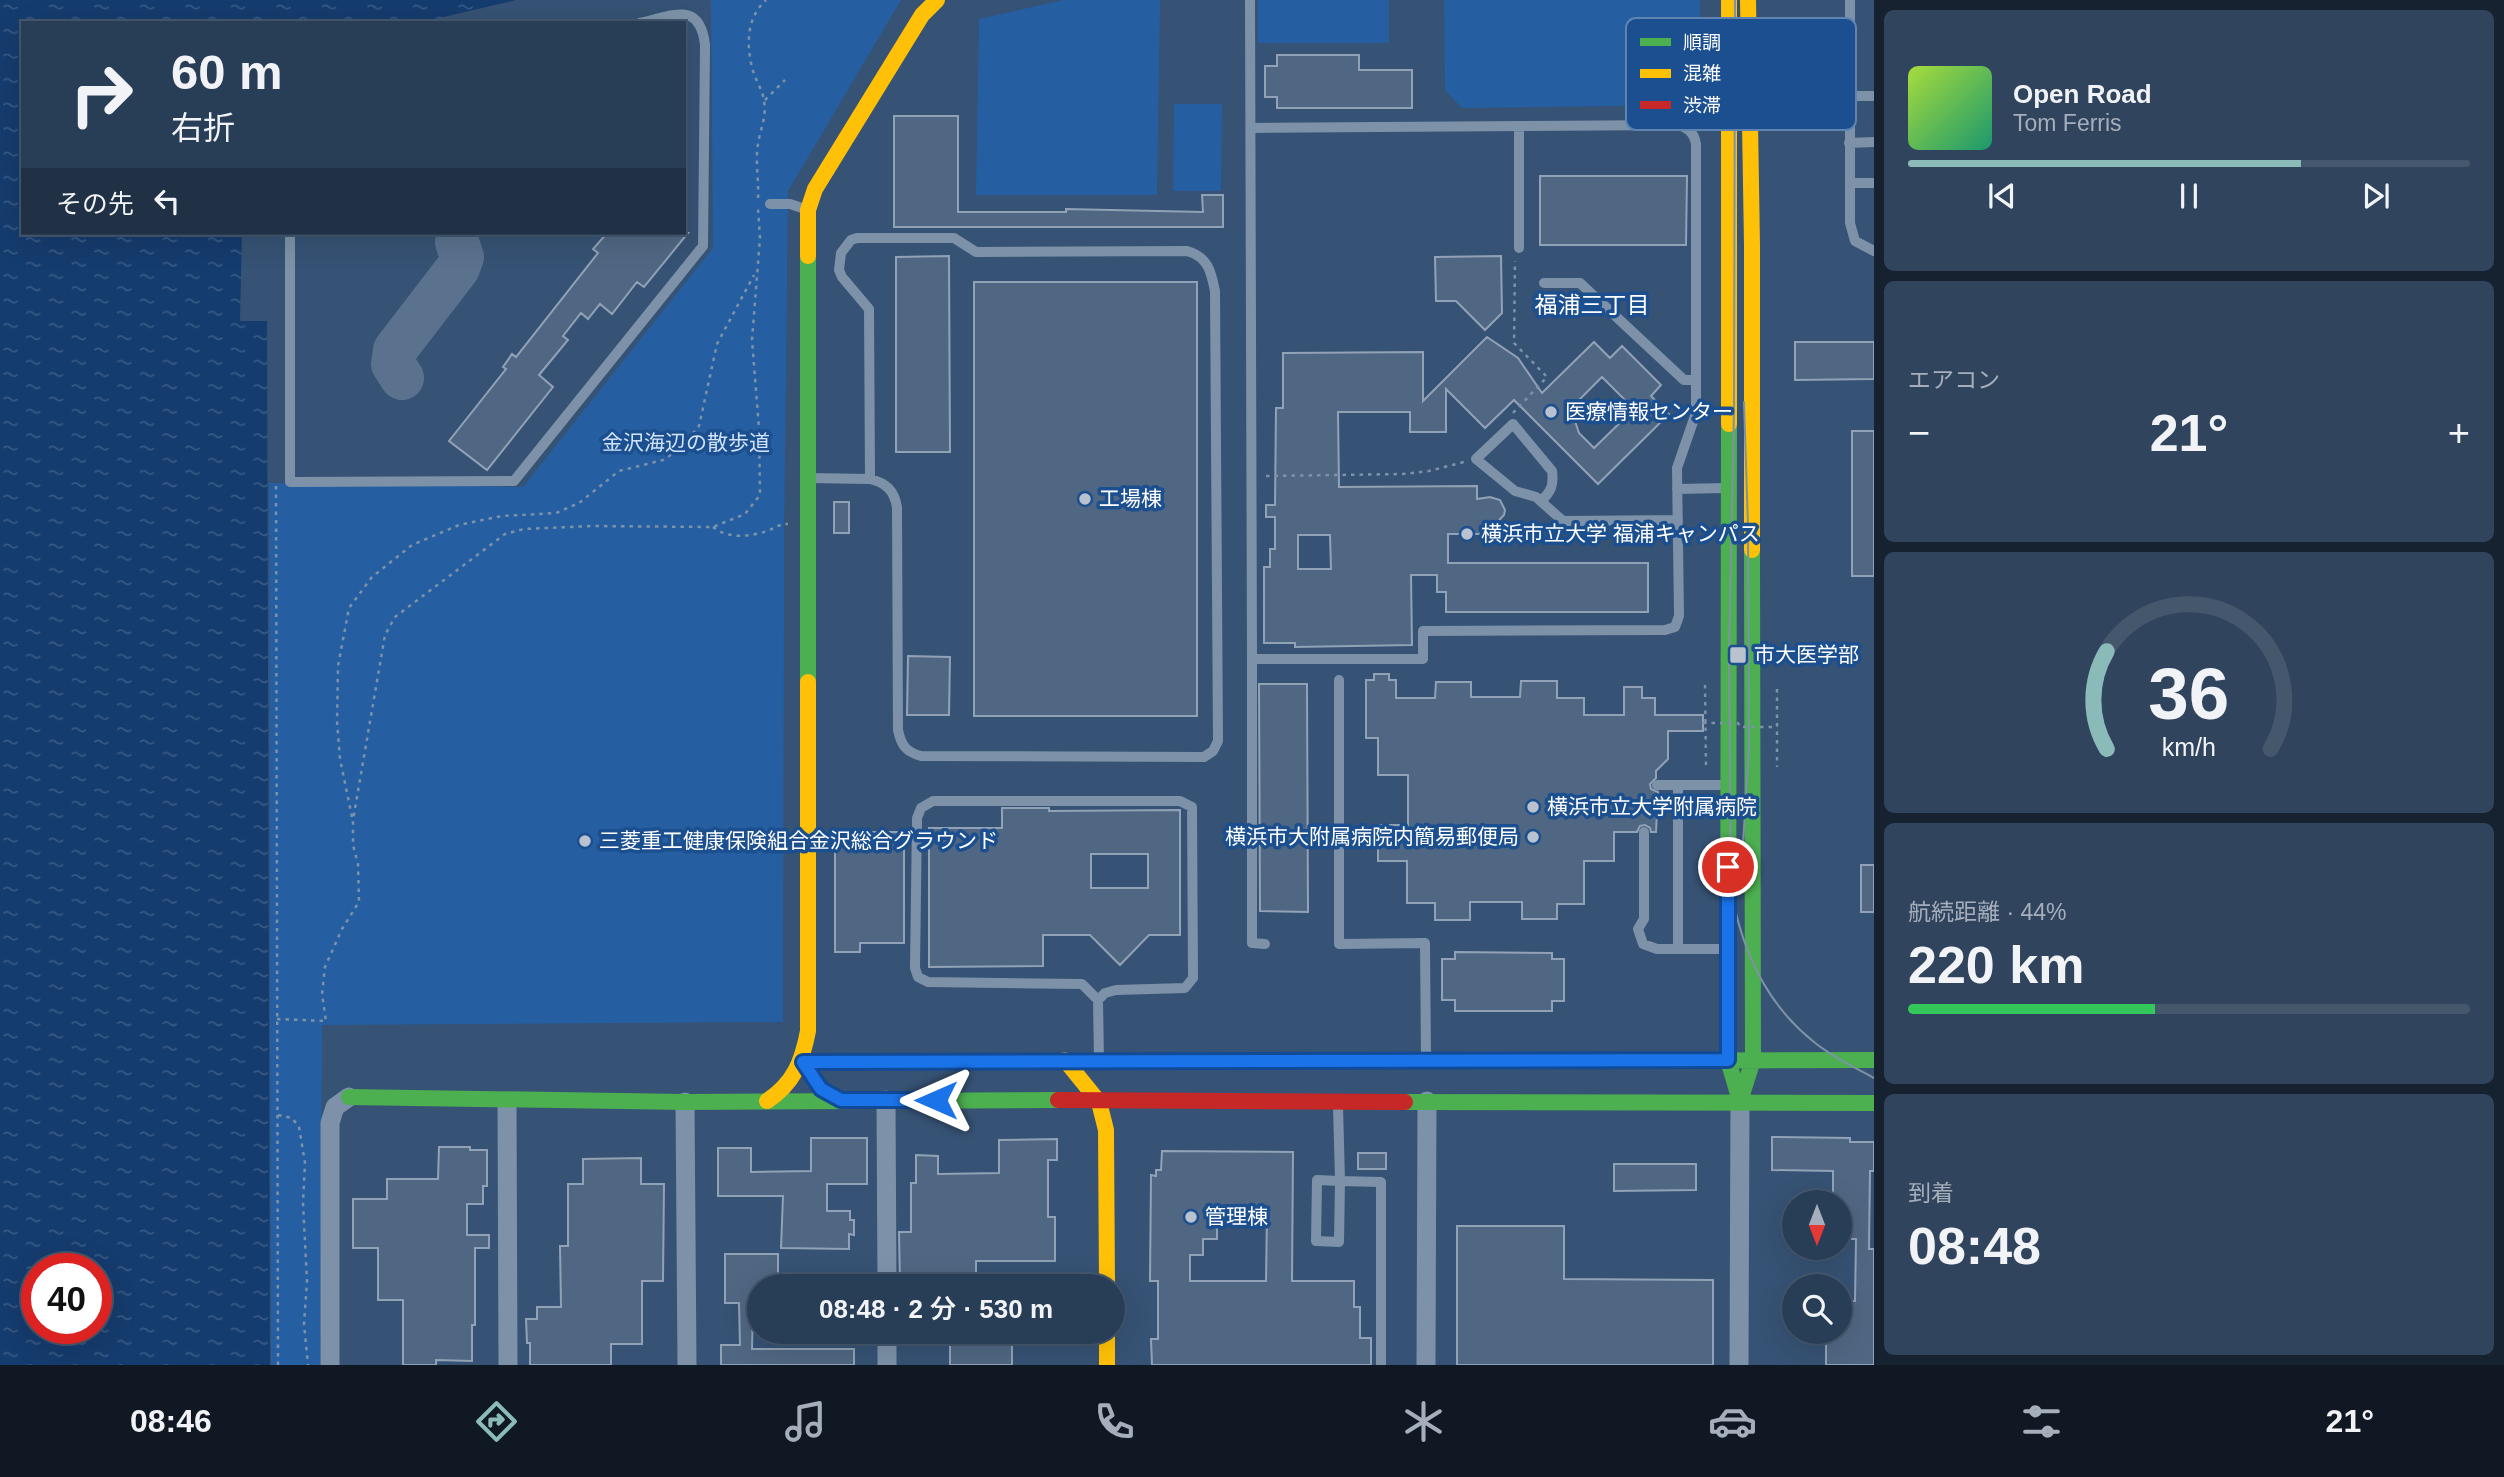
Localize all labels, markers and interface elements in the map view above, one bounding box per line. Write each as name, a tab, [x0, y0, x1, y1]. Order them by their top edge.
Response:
legend	[1626, 18, 1856, 130]
text: 順調	[1683, 32, 1721, 53]
text: 60 m	[171, 45, 283, 99]
icon: right	[56, 49, 147, 140]
text: 混雑	[1683, 63, 1721, 84]
text: Open Road	[2013, 79, 2152, 109]
text: 渋滞	[1683, 95, 1721, 116]
text: 右折	[171, 110, 235, 146]
text: Tom Ferris	[2013, 110, 2122, 136]
icon: previous	[1983, 177, 2021, 215]
icon: pause	[2170, 177, 2208, 215]
icon: next	[2357, 177, 2395, 215]
icon: left	[148, 182, 186, 220]
text: その先	[56, 189, 134, 219]
district label: 福浦三丁目	[1535, 292, 1650, 318]
text: エアコン	[1908, 367, 2000, 393]
place label: 医療情報センター	[1565, 400, 1733, 423]
marker: 医療情報センター	[1543, 404, 1559, 420]
text: 21°	[2150, 404, 2228, 462]
text: −	[1908, 412, 1930, 454]
text: +	[2448, 412, 2470, 454]
park label: 金沢海辺の散歩道	[602, 431, 770, 454]
place label: 工場棟	[1099, 487, 1162, 510]
marker: 工場棟	[1077, 491, 1093, 507]
place label: 横浜市立大学 福浦キャンパス	[1481, 522, 1760, 545]
marker: 横浜市立大学 福浦キャンパス	[1459, 526, 1475, 542]
place label: 市大医学部	[1754, 643, 1859, 666]
marker: 市大医学部	[1728, 645, 1748, 665]
text: 36	[2149, 653, 2229, 734]
text: km/h	[2162, 732, 2216, 760]
place label: 横浜市立大学附属病院	[1547, 795, 1757, 818]
marker: 横浜市立大学附属病院	[1525, 799, 1541, 815]
place label: 横浜市大附属病院内簡易郵便局	[1225, 825, 1519, 848]
place label: 三菱重工健康保険組合金沢総合グラウンド	[599, 829, 998, 852]
marker: 横浜市大附属病院内簡易郵便局	[1525, 829, 1541, 845]
marker: 三菱重工健康保険組合金沢総合グラウンド	[577, 833, 593, 849]
pin	[1698, 837, 1758, 897]
icon: arrive	[1709, 848, 1747, 886]
text: 航続距離 · 44%	[1908, 899, 2066, 925]
text: 220 km	[1908, 936, 2084, 994]
position arrow	[899, 1063, 973, 1137]
text: 到着	[1908, 1180, 1954, 1206]
north arrow	[1782, 1190, 1852, 1260]
map controls	[1782, 1190, 1852, 1344]
place label: 管理棟	[1205, 1205, 1268, 1228]
marker: 管理棟	[1183, 1209, 1199, 1225]
text: 08:48	[1908, 1217, 2041, 1275]
speed limit sign: 40	[21, 1253, 112, 1344]
button: search	[1782, 1274, 1852, 1344]
text: 08:48 · 2 分 · 530 m	[819, 1294, 1053, 1324]
icon: directions	[472, 1397, 521, 1446]
icon: music	[781, 1397, 830, 1446]
icon: phone	[1090, 1397, 1139, 1446]
icon: climate	[1399, 1397, 1448, 1446]
icon: car	[1708, 1397, 1757, 1446]
icon: filters	[2017, 1397, 2066, 1446]
text: 08:46	[130, 1403, 212, 1439]
text: 21°	[2326, 1403, 2374, 1439]

